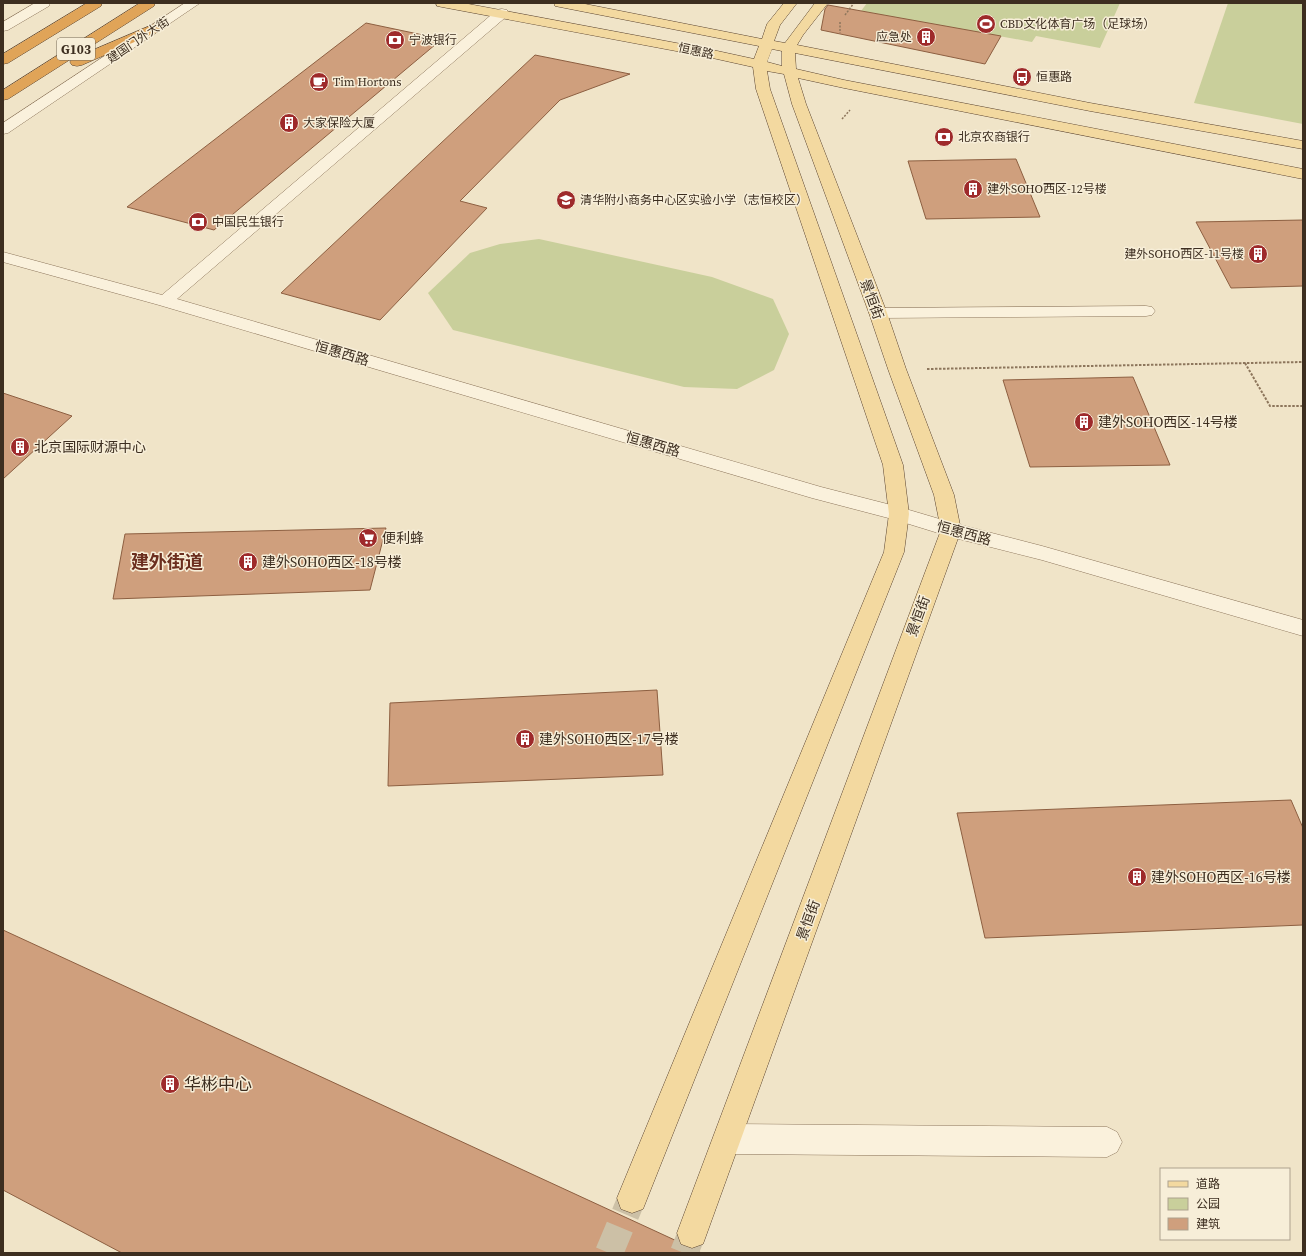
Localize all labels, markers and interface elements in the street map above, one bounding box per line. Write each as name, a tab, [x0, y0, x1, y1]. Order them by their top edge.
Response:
street label: 建国门外大街	[104, 13, 172, 67]
sports icon: CBD文化体育广场（足球场）	[975, 13, 997, 35]
place label: CBD文化体育广场（足球场）	[1000, 16, 1155, 32]
building icon: 应急处	[915, 26, 937, 48]
bank icon: 宁波银行	[384, 29, 406, 51]
place label: 应急处	[876, 29, 912, 45]
place label: 宁波银行	[409, 32, 457, 48]
road number: G103	[57, 38, 95, 60]
street label: 恒惠路	[677, 39, 715, 63]
bus stop icon: 恒惠路	[1011, 66, 1033, 88]
place label: 恒惠路	[1036, 69, 1072, 85]
cafe icon: Tim Hortons	[308, 71, 330, 93]
place label: Tim Hortons	[333, 74, 402, 90]
building icon: 大家保险大厦	[278, 112, 300, 134]
place label: 大家保险大厦	[303, 115, 375, 131]
bank icon: 北京农商银行	[933, 126, 955, 148]
place label: 北京农商银行	[958, 129, 1030, 145]
building icon: 建外SOHO西区-12号楼	[962, 178, 984, 200]
place label: 建外SOHO西区-12号楼	[987, 181, 1107, 197]
school or university icon: 清华附小商务中心区实验小学（志恒校区）	[555, 189, 577, 211]
place label: 清华附小商务中心区实验小学（志恒校区）	[580, 192, 808, 208]
bank icon: 中国民生银行	[187, 211, 209, 233]
place label: 中国民生银行	[212, 214, 284, 230]
building icon: 建外SOHO西区-11号楼	[1247, 243, 1269, 265]
place label: 建外SOHO西区-11号楼	[1124, 246, 1244, 262]
street label: 景恒街	[855, 276, 889, 322]
street label: 恒惠西路	[312, 336, 372, 370]
building icon: 建外SOHO西区-14号楼	[1073, 411, 1095, 433]
place label: 建外SOHO西区-14号楼	[1098, 412, 1238, 432]
street label: 恒惠西路	[623, 427, 683, 461]
building icon: 北京国际财源中心	[9, 436, 31, 458]
place label: 北京国际财源中心	[34, 437, 146, 457]
street label: 恒惠西路	[934, 516, 994, 550]
supermarket icon: 便利蜂	[357, 527, 379, 549]
place label: 便利蜂	[382, 528, 424, 548]
district label: 建外街道	[131, 549, 203, 574]
building icon: 建外SOHO西区-18号楼	[237, 551, 259, 573]
place label: 建外SOHO西区-18号楼	[262, 552, 402, 572]
street label: 景恒街	[901, 593, 935, 639]
building icon: 建外SOHO西区-17号楼	[514, 728, 536, 750]
place label: 建外SOHO西区-17号楼	[539, 729, 679, 749]
building icon: 建外SOHO西区-16号楼	[1126, 866, 1148, 888]
place label: 建外SOHO西区-16号楼	[1151, 867, 1291, 887]
street label: 景恒街	[791, 897, 825, 943]
place label: 华彬中心	[184, 1072, 252, 1096]
building icon: 华彬中心	[159, 1073, 181, 1095]
legend	[1160, 1168, 1290, 1240]
text: 道路	[1196, 1176, 1220, 1192]
text: 公园	[1196, 1196, 1220, 1212]
text: 建筑	[1196, 1216, 1220, 1232]

